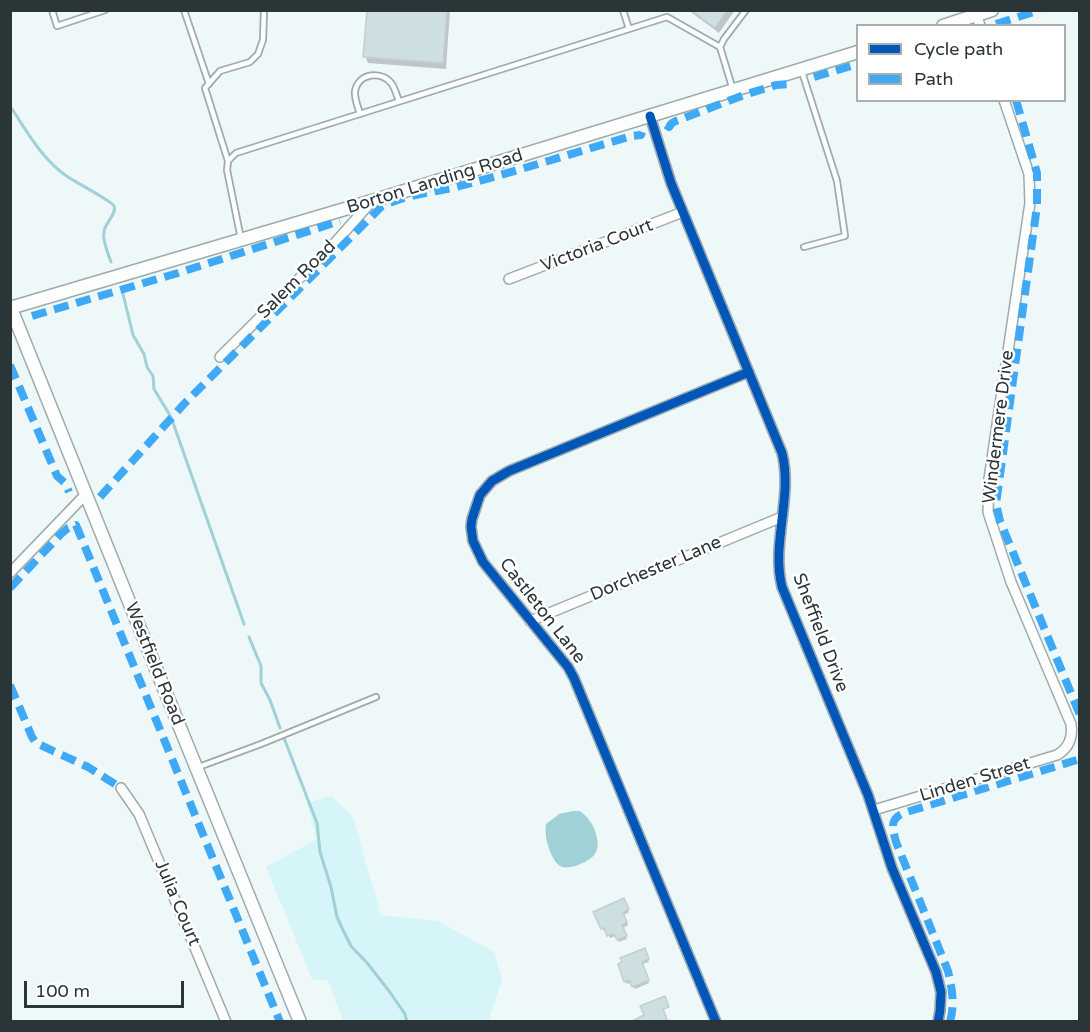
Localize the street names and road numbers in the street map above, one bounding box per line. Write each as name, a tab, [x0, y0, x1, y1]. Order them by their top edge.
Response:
street label: Borton Landing Road	[344, 145, 526, 219]
street label: Victoria Court	[538, 215, 656, 277]
street label: Salem Road	[253, 236, 341, 324]
street label: Windermere Drive	[979, 349, 1019, 505]
street label: Dorchester Lane	[587, 532, 725, 606]
street label: Castleton Lane	[494, 554, 590, 668]
street label: Sheffield Drive	[787, 570, 853, 696]
street label: Westfield Road	[120, 599, 188, 729]
street label: Linden Street	[917, 753, 1033, 807]
street label: Julia Court	[149, 857, 205, 949]

